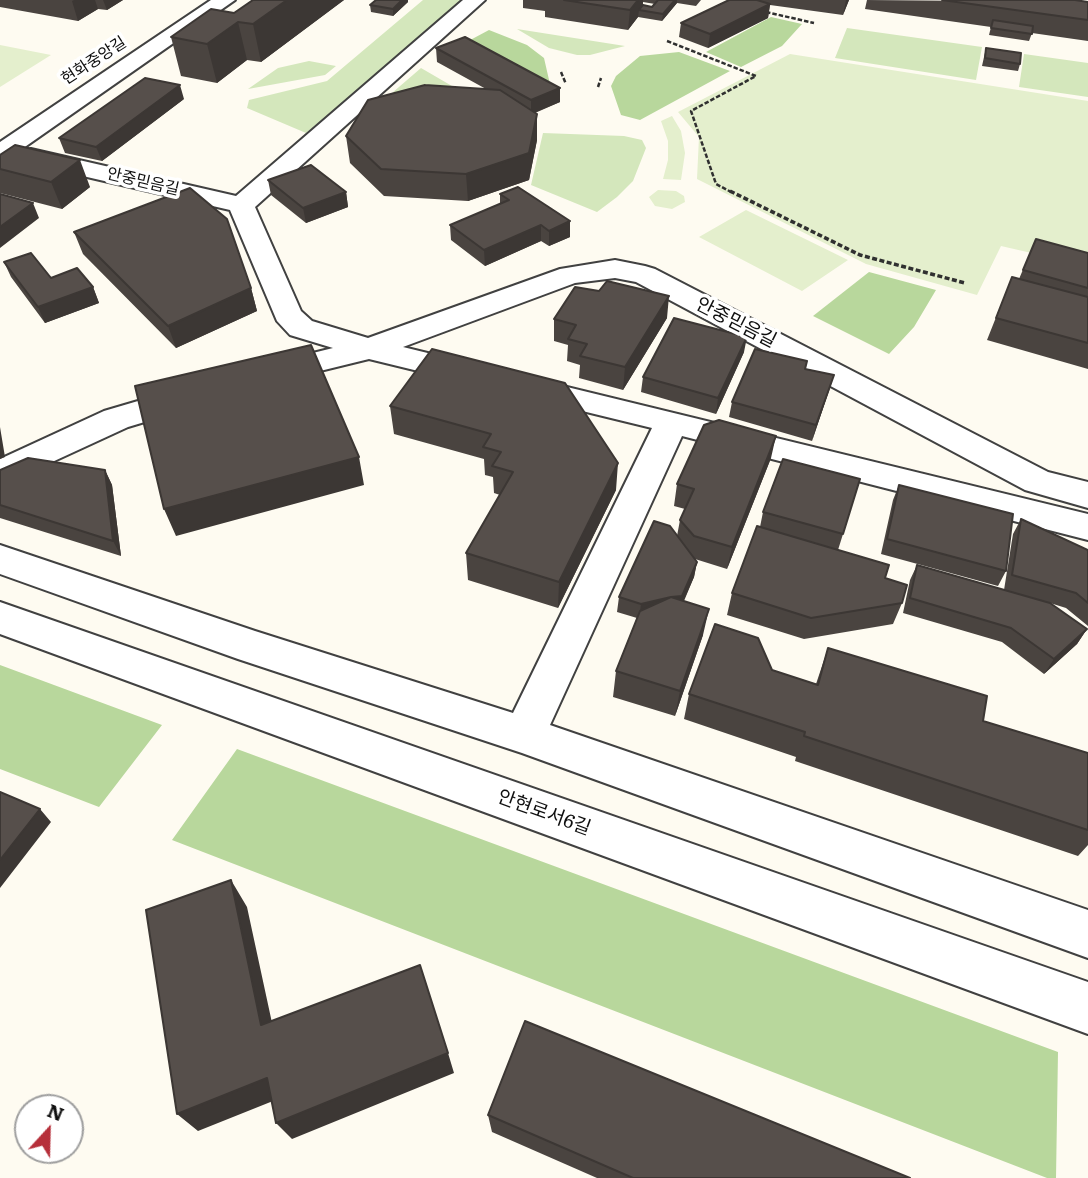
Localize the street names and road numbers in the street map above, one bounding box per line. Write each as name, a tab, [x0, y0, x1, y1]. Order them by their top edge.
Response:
street label: 현화중앙길	[58, 33, 130, 89]
street label: 안중믿음길	[105, 164, 181, 200]
street label: 안중믿음길	[692, 293, 780, 353]
street label: 안현로서6길	[494, 786, 594, 840]

